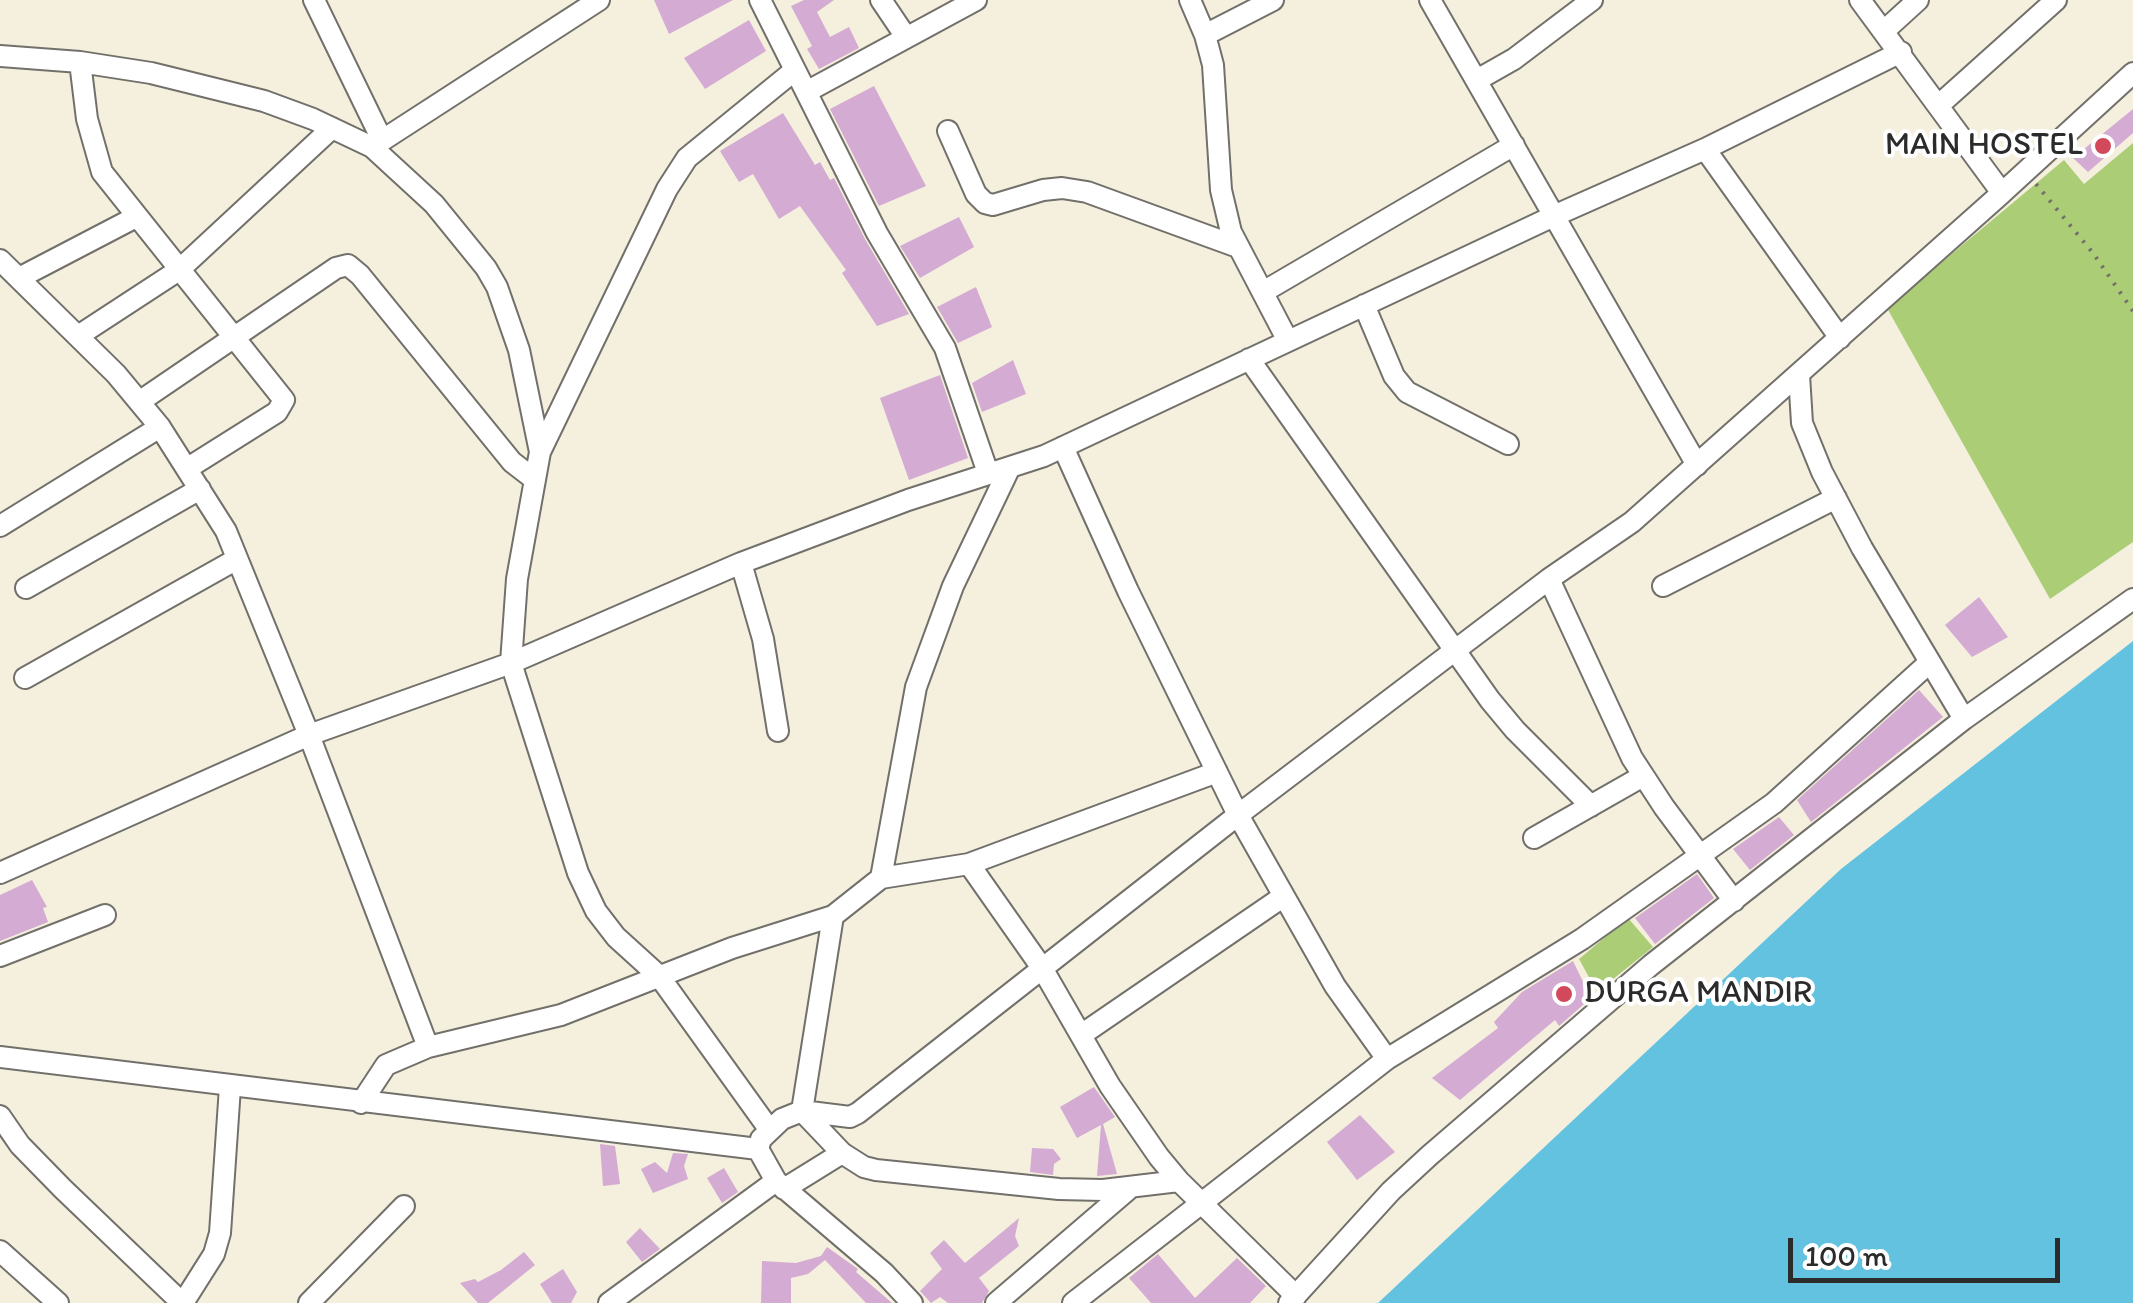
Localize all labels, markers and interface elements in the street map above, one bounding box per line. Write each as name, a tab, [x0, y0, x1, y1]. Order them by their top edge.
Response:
place label: MAIN HOSTEL	[1885, 127, 2083, 165]
marker: MAIN HOSTEL	[2092, 135, 2114, 157]
place label: DURGA MANDIR	[1584, 975, 1812, 1013]
marker: DURGA MANDIR	[1553, 983, 1575, 1005]
scale bar	[1793, 1218, 2066, 1280]
text: 100 m	[1805, 1237, 1888, 1274]

